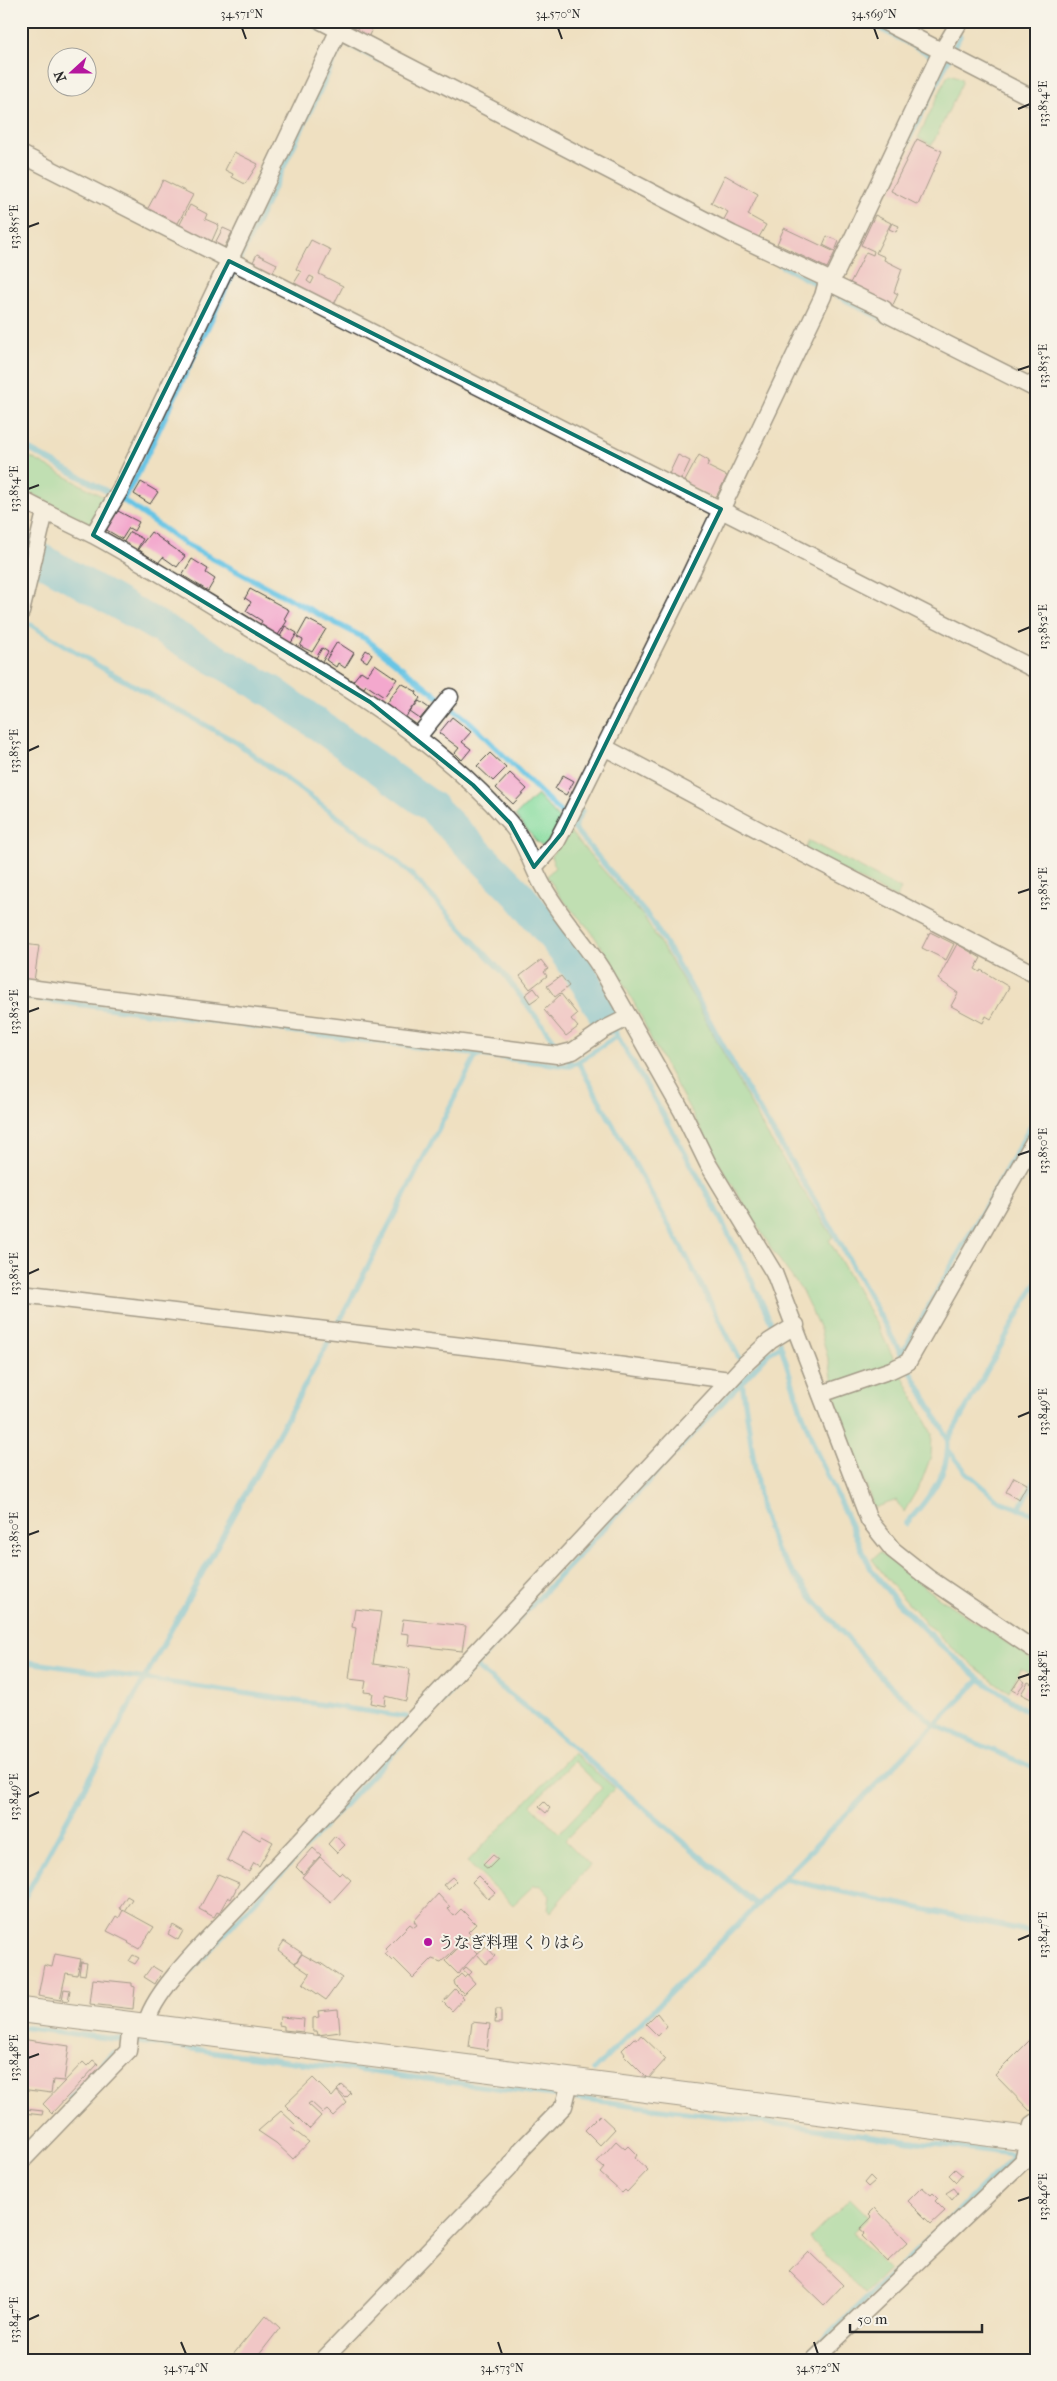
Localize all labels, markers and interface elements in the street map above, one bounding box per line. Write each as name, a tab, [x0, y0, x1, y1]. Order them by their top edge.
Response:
text: 34.571°N	[221, 7, 263, 21]
text: 34.570°N	[535, 7, 581, 21]
text: 34.569°N	[851, 7, 897, 21]
north arrow	[48, 48, 98, 98]
text: N	[50, 68, 70, 84]
text: 133.854°E	[1036, 81, 1050, 127]
text: 133.855°E	[7, 205, 21, 249]
text: 133.853°E	[1036, 344, 1050, 388]
text: 133.854°E	[7, 466, 21, 512]
text: 133.852°E	[1036, 604, 1050, 650]
text: 133.853°E	[7, 729, 21, 773]
text: 133.851°E	[1036, 867, 1050, 911]
text: 133.852°E	[7, 989, 21, 1035]
text: 133.850°E	[1036, 1128, 1050, 1174]
text: 133.851°E	[7, 1252, 21, 1296]
text: 133.849°E	[1036, 1388, 1050, 1436]
text: 133.850°E	[7, 1512, 21, 1558]
text: 133.848°E	[1036, 1650, 1050, 1698]
text: 133.849°E	[7, 1773, 21, 1821]
text: 133.847°E	[1036, 1912, 1050, 1958]
place label: うなぎ料理 くりはら	[438, 1933, 585, 1952]
marker: うなぎ料理 くりはら	[422, 1936, 434, 1948]
text: 133.848°E	[7, 2034, 21, 2082]
text: 133.846°E	[1036, 2173, 1050, 2221]
text: 133.847°E	[7, 2297, 21, 2343]
scale bar	[850, 2301, 982, 2333]
text: 50 m	[857, 2310, 888, 2328]
text: 34.574°N	[163, 2361, 209, 2375]
text: 34.573°N	[480, 2361, 524, 2375]
text: 34.572°N	[796, 2361, 840, 2375]

